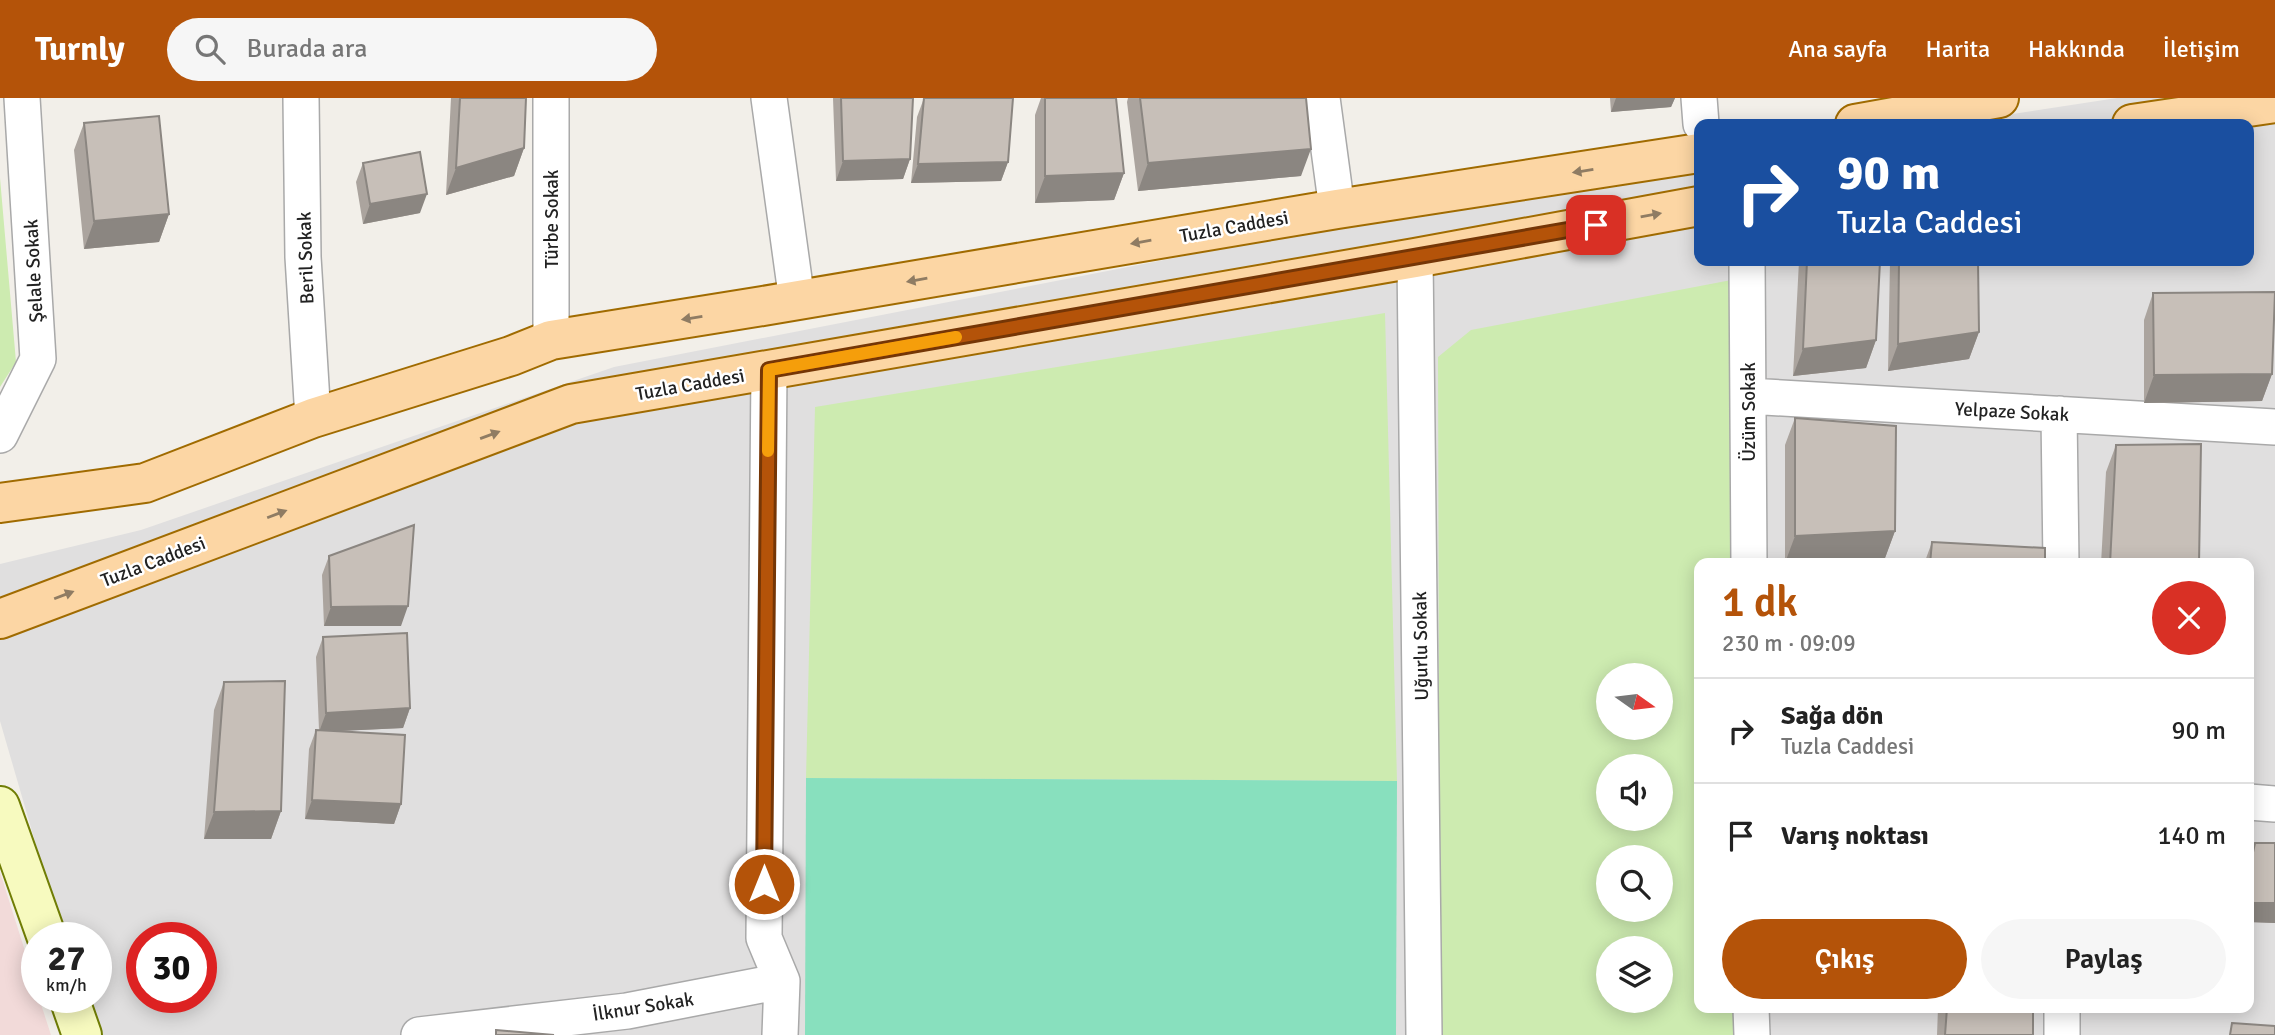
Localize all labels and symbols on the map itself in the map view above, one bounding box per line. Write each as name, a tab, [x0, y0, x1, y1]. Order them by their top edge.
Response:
one-way arrow	[1572, 165, 1594, 176]
street label: Türbe Sokak	[540, 169, 564, 268]
pin	[1566, 195, 1626, 255]
street label: Tuzla Caddesi	[1178, 206, 1290, 248]
one-way arrow	[1640, 209, 1662, 220]
street label: Beril Sokak	[292, 211, 320, 305]
street label: Şelale Sokak	[19, 218, 49, 323]
one-way arrow	[1130, 237, 1152, 248]
one-way arrow	[906, 275, 928, 286]
one-way arrow	[681, 313, 703, 324]
street label: Üzüm Sokak	[1737, 362, 1761, 462]
street label: Tuzla Caddesi	[634, 364, 746, 406]
street label: Yelpaze Sokak	[1954, 397, 2070, 427]
one-way arrow	[479, 429, 500, 440]
one-way arrow	[266, 509, 287, 520]
street label: Tuzla Caddesi	[98, 531, 209, 593]
one-way arrow	[53, 589, 74, 600]
street label: Uğurlu Sokak	[1408, 591, 1434, 701]
north arrow	[1596, 663, 1673, 740]
position arrow	[727, 847, 801, 921]
speed limit sign: 30	[126, 922, 217, 1013]
street label: İlknur Sokak	[591, 987, 696, 1027]

